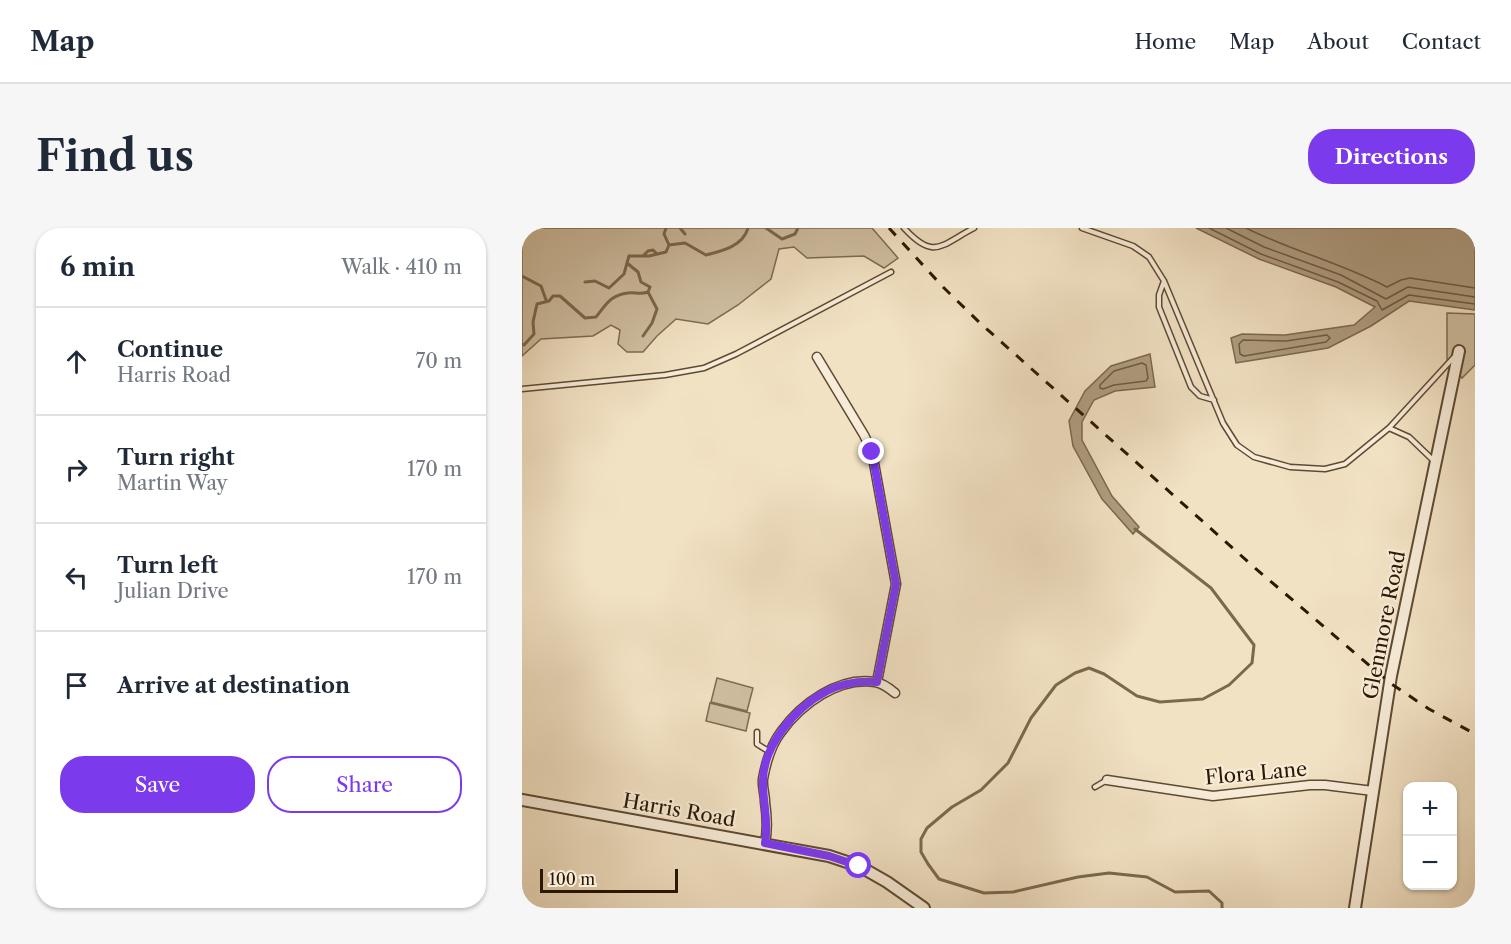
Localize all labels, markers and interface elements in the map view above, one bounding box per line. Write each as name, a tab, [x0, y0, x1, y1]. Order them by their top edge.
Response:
text: Map	[30, 24, 94, 58]
text: Home	[1135, 29, 1196, 54]
text: Map	[1229, 29, 1274, 54]
text: About	[1307, 29, 1369, 54]
text: Contact	[1402, 29, 1481, 54]
button: Directions	[1308, 129, 1475, 184]
text: Find us	[36, 130, 194, 182]
text: 6 min	[60, 251, 135, 283]
text: Walk · 410 m	[341, 255, 462, 279]
text: Continue	[117, 336, 223, 363]
icon: ahead	[60, 345, 93, 378]
text: 70 m	[416, 349, 462, 373]
text: Harris Road	[117, 363, 231, 387]
route end	[858, 438, 884, 464]
text: Turn right	[117, 444, 235, 471]
icon: right	[60, 453, 93, 486]
text: 170 m	[407, 457, 462, 481]
text: Martin Way	[117, 471, 228, 495]
street label: Glenmore Road	[1358, 549, 1410, 701]
text: Turn left	[117, 552, 218, 579]
icon: left	[60, 561, 93, 594]
text: 170 m	[407, 565, 462, 589]
text: Julian Drive	[117, 579, 229, 603]
icon: arrive	[60, 669, 93, 702]
text: Arrive at destination	[117, 672, 350, 699]
button: Save	[60, 756, 255, 813]
button: Share	[267, 756, 462, 813]
street label: Flora Lane	[1204, 757, 1308, 789]
map controls	[1403, 782, 1457, 890]
button: +	[1403, 782, 1457, 836]
street label: Harris Road	[621, 788, 737, 832]
button: −	[1403, 836, 1457, 890]
route start	[845, 852, 871, 878]
scale bar	[540, 866, 678, 894]
text: 100 m	[549, 869, 595, 889]

